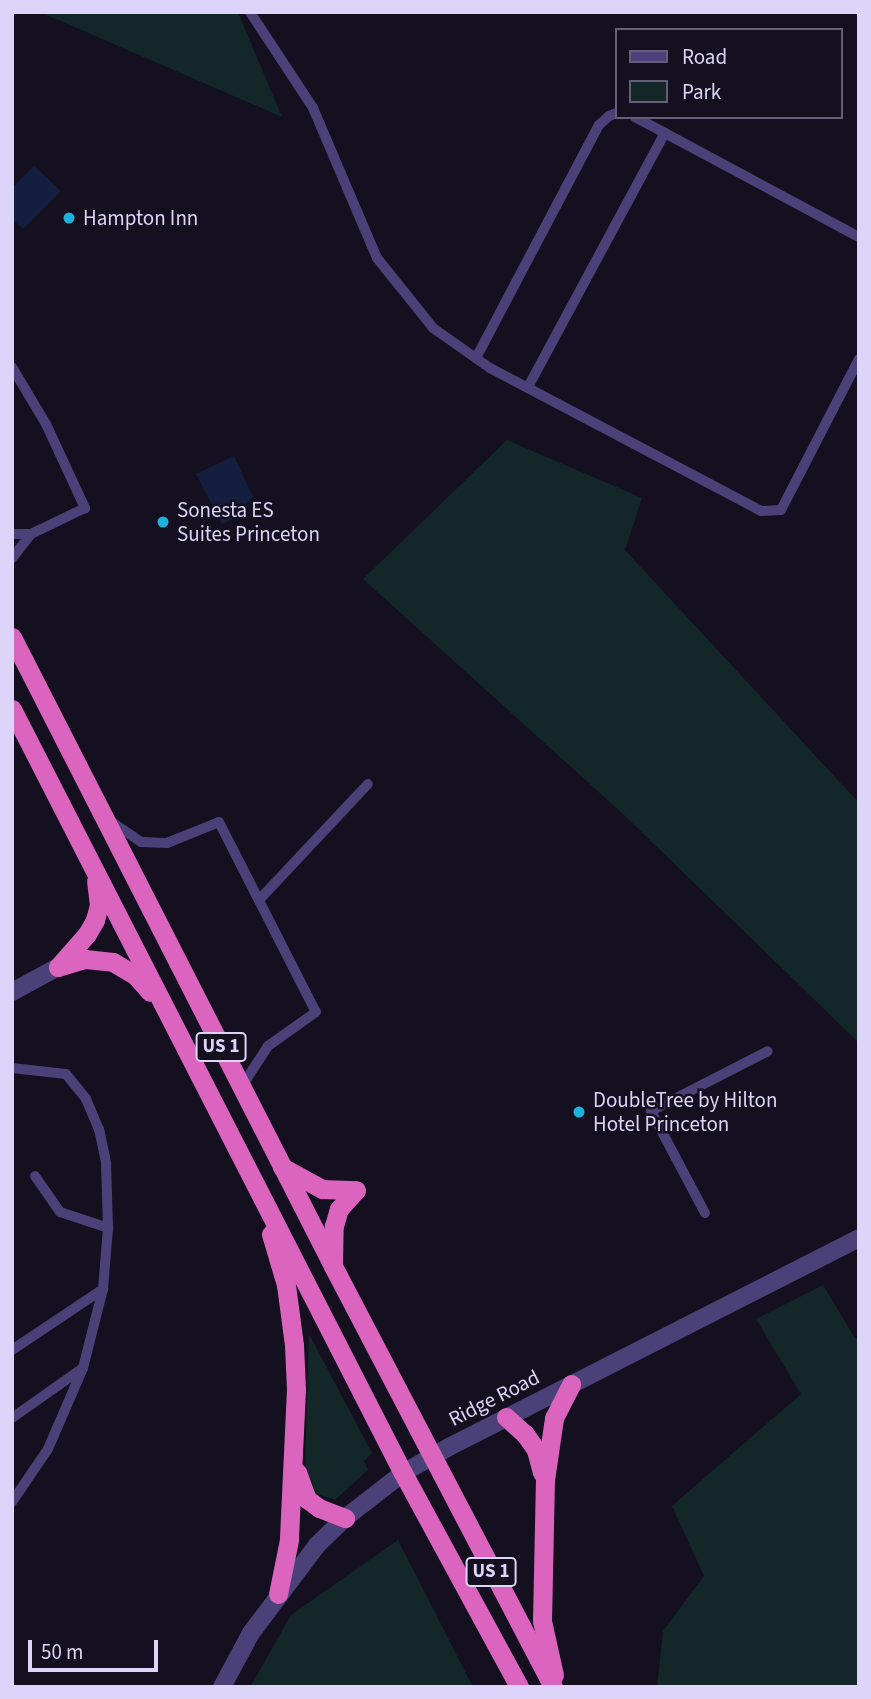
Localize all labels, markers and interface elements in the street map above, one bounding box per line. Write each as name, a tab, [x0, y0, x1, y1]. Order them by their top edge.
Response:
legend	[616, 28, 843, 119]
text: Road	[682, 42, 727, 72]
text: Park	[682, 77, 721, 107]
place label: Hampton Inn	[83, 205, 198, 231]
marker: Hampton Inn	[61, 210, 77, 226]
place label: Sonesta ES Suites Princeton	[177, 497, 320, 547]
marker: Sonesta ES Suites Princeton	[155, 514, 171, 530]
road number: US 1	[195, 1032, 247, 1063]
place label: DoubleTree by Hilton Hotel Princeton	[593, 1087, 777, 1137]
marker: DoubleTree by Hilton Hotel Princeton	[571, 1104, 587, 1120]
street label: Ridge Road	[444, 1364, 544, 1432]
road number: US 1	[465, 1556, 517, 1588]
scale bar	[32, 1626, 161, 1670]
text: 50 m	[41, 1637, 83, 1667]

